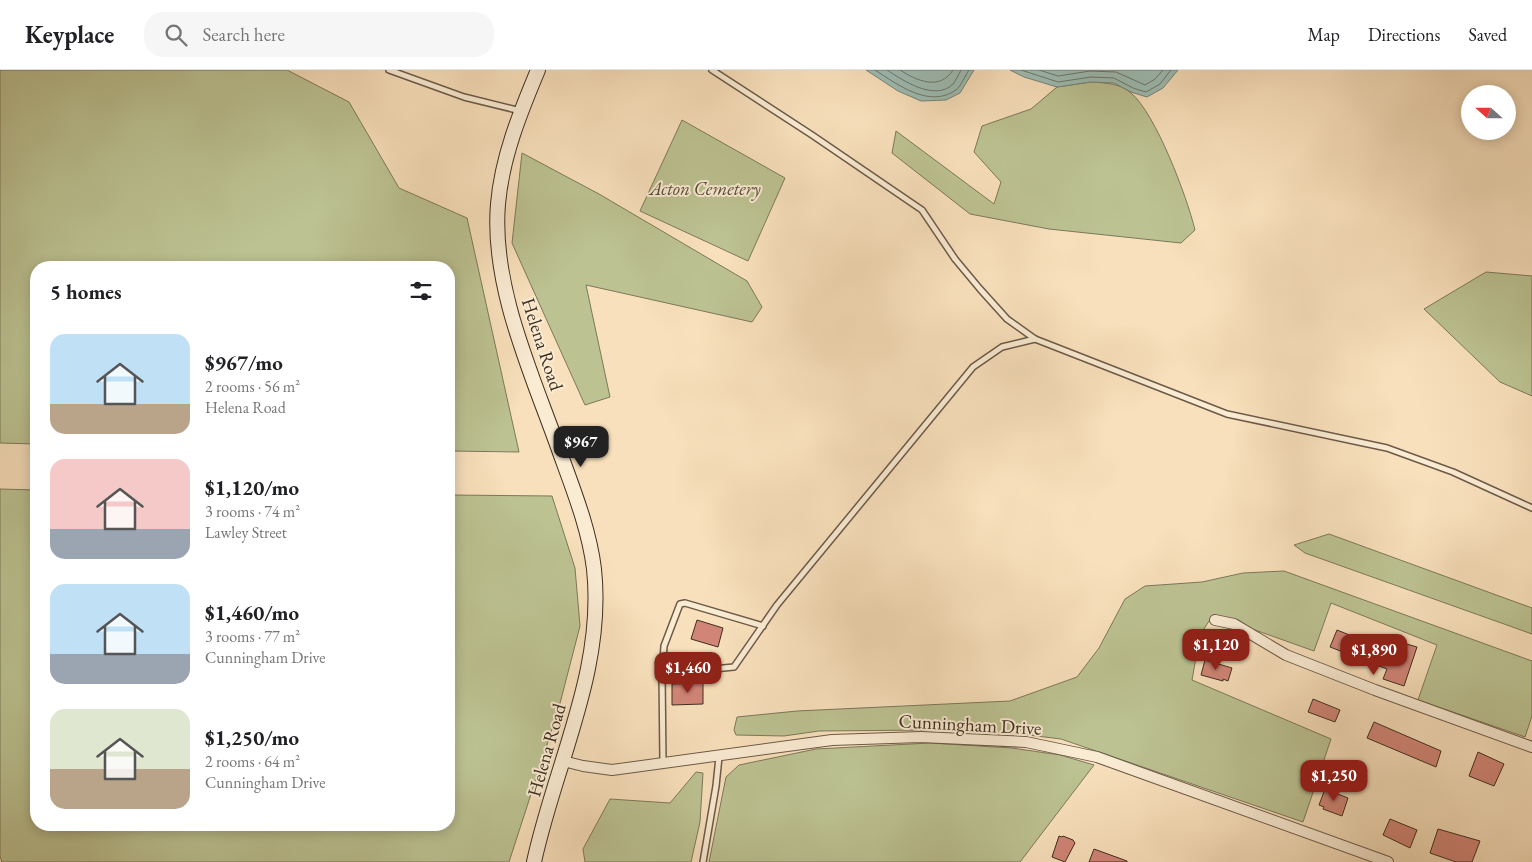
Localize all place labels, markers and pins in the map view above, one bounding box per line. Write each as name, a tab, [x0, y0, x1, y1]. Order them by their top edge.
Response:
pin: $967	[551, 426, 611, 468]
pin: $1,120	[1175, 628, 1257, 671]
pin: $1,890	[1333, 634, 1415, 676]
pin: $1,460	[647, 652, 729, 694]
pin: $1,250	[1293, 760, 1375, 802]

